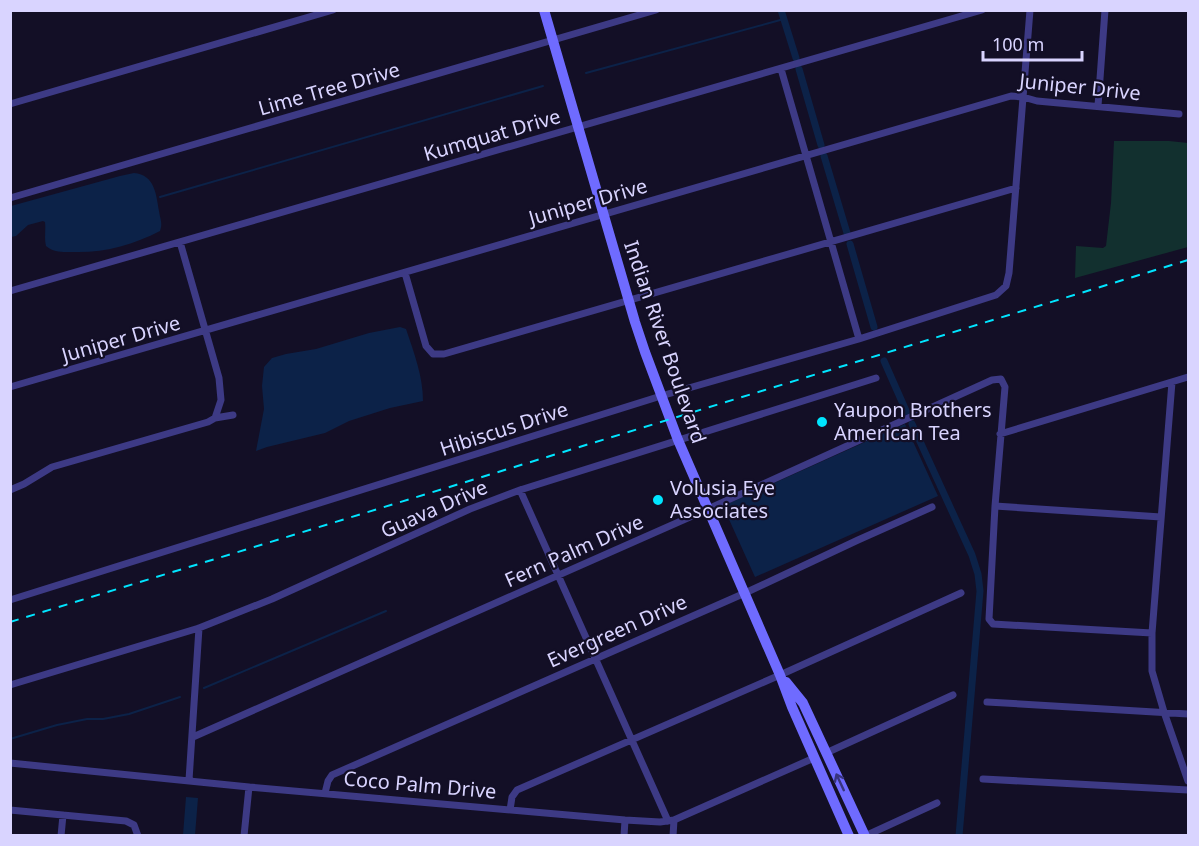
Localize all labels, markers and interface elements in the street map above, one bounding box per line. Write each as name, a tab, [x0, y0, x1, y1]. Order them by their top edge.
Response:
scale bar	[983, 24, 1082, 62]
text: 100 m	[992, 32, 1044, 56]
street label: Lime Tree Drive	[255, 55, 403, 122]
street label: Juniper Drive	[1016, 66, 1142, 106]
street label: Kumquat Drive	[420, 102, 563, 167]
street label: Juniper Drive	[524, 172, 650, 232]
street label: Indian River Boulevard	[618, 237, 713, 447]
street label: Juniper Drive	[57, 309, 183, 369]
street label: Hibiscus Drive	[436, 395, 571, 462]
place label: Yaupon Brothers American Tea	[834, 396, 992, 446]
marker: Yaupon Brothers American Tea	[815, 415, 829, 429]
street label: Guava Drive	[376, 473, 491, 544]
place label: Volusia Eye Associates	[670, 474, 775, 524]
marker: Volusia Eye Associates	[651, 493, 665, 507]
street label: Fern Palm Drive	[500, 508, 647, 593]
street label: Evergreen Drive	[543, 588, 691, 673]
street label: Coco Palm Drive	[342, 764, 498, 805]
one-way arrow	[834, 774, 845, 792]

